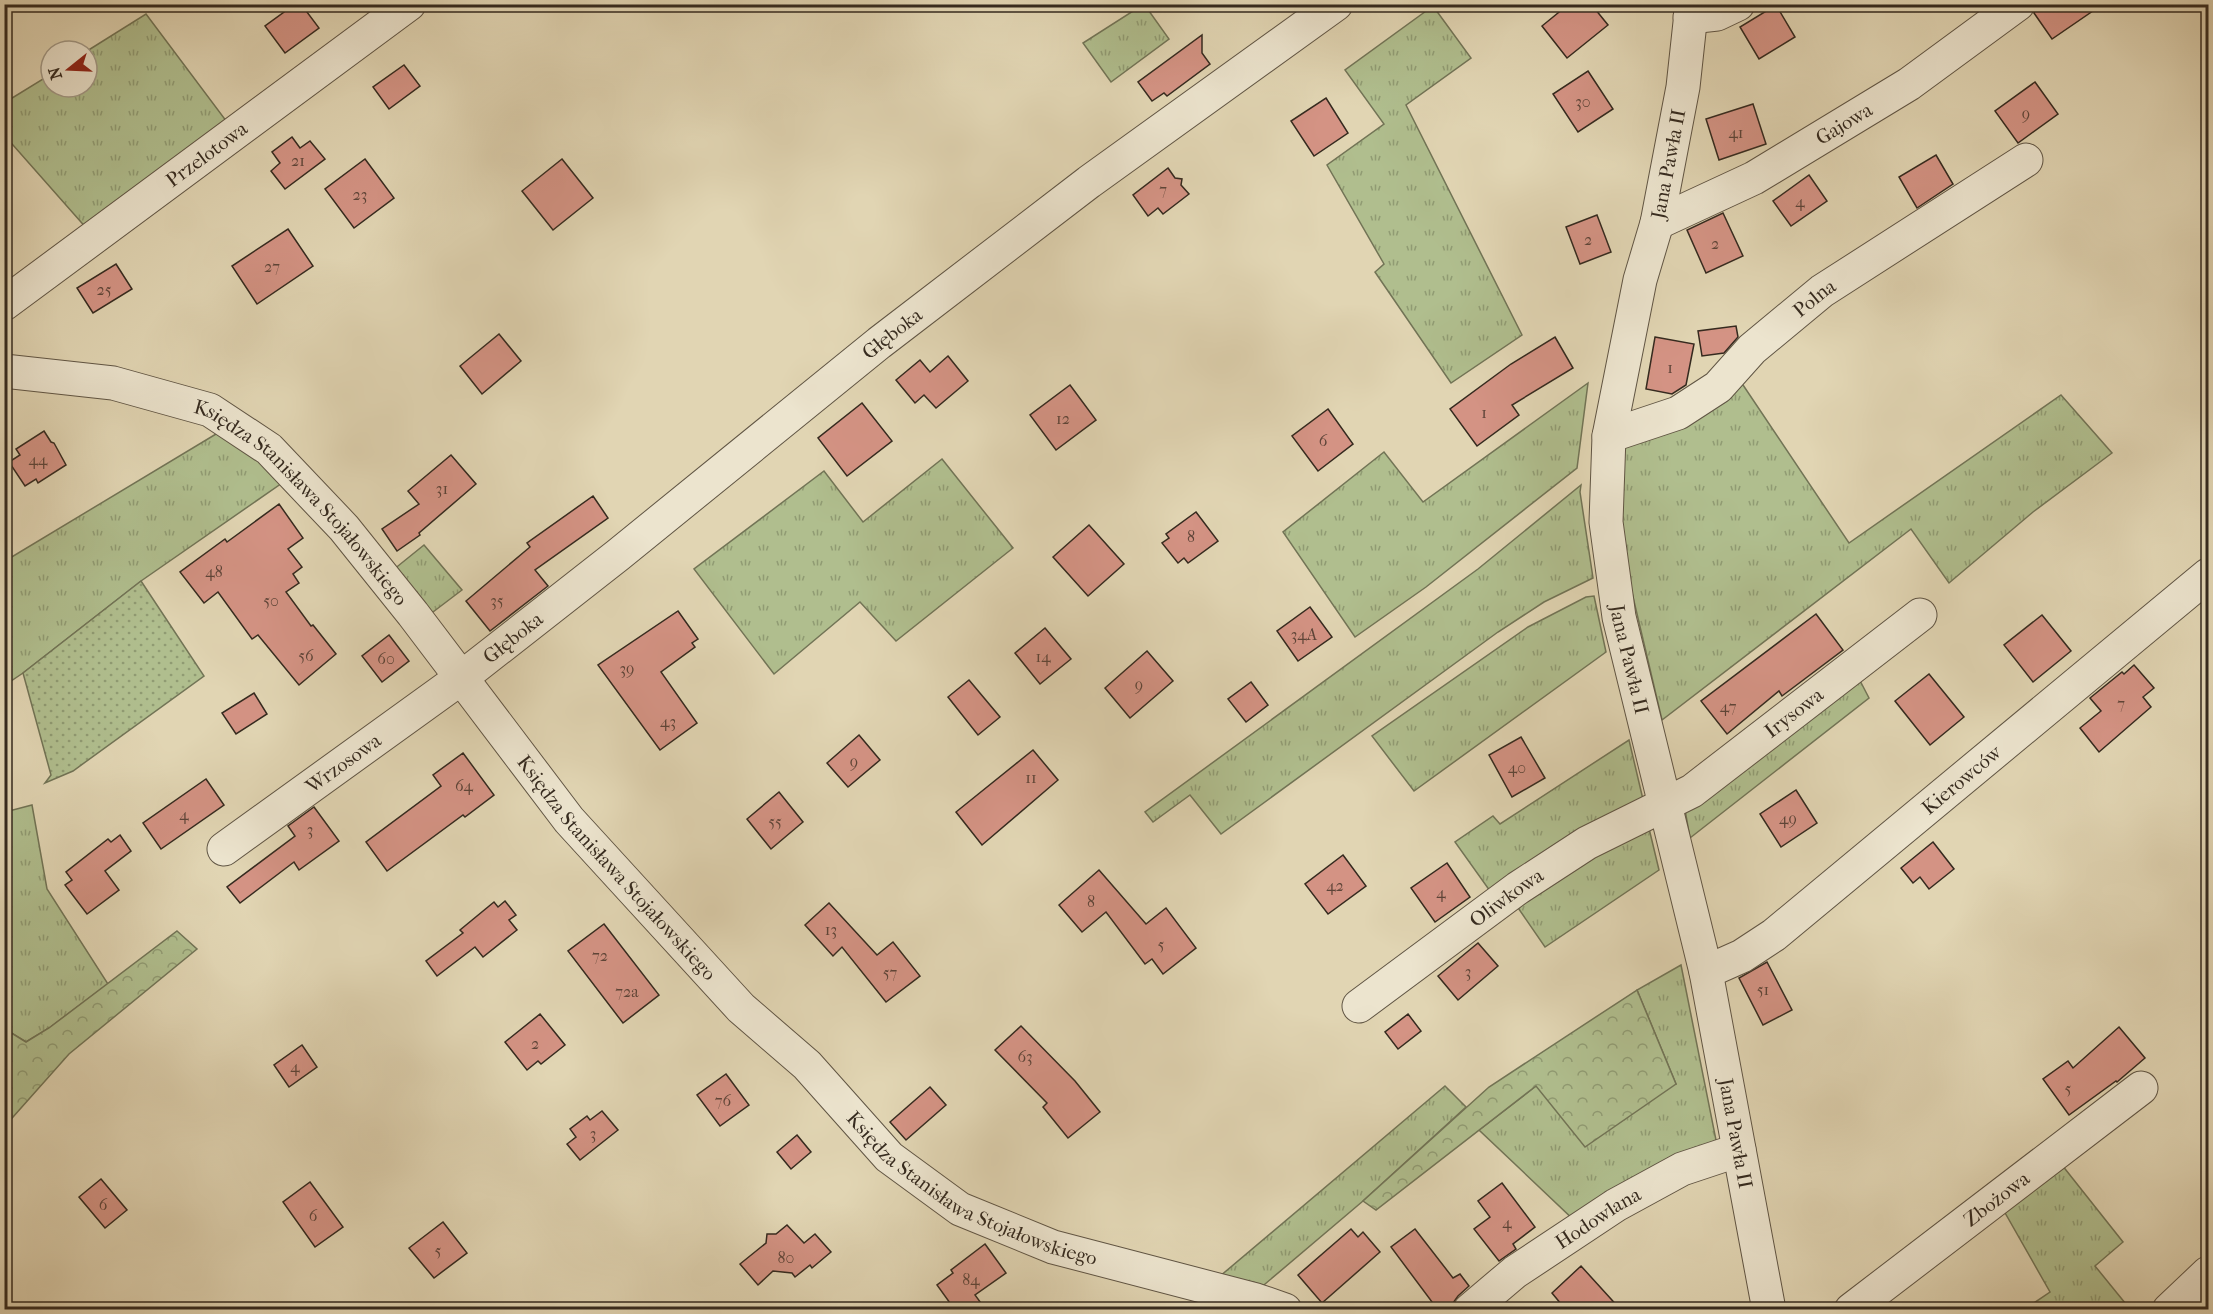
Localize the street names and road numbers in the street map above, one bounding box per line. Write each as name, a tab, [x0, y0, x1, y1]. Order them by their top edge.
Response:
street label: Gajowa	[1812, 98, 1877, 150]
street label: Jana Pawła II	[1646, 107, 1690, 223]
street label: Przelotowa	[162, 116, 253, 192]
street label: Polna	[1789, 274, 1841, 322]
street label: Głęboka	[858, 303, 927, 364]
street label: Księdza Stanisława Stojałowskiego	[191, 395, 412, 610]
street label: Jana Pawła II	[1605, 601, 1653, 717]
street label: Głęboka	[479, 607, 548, 668]
street label: Irysowa	[1760, 683, 1829, 743]
street label: Wrzosowa	[301, 728, 386, 799]
street label: Kierowców	[1917, 740, 2007, 820]
street label: Księdza Stanisława Stojałowskiego	[512, 751, 721, 985]
street label: Oliwkowa	[1465, 863, 1548, 932]
street label: Jana Pawła II	[1714, 1074, 1757, 1191]
street label: Księdza Stanisława Stojałowskiego	[842, 1107, 1100, 1270]
street label: Zbożowa	[1959, 1166, 2035, 1232]
street label: Hodowlana	[1551, 1182, 1645, 1254]

